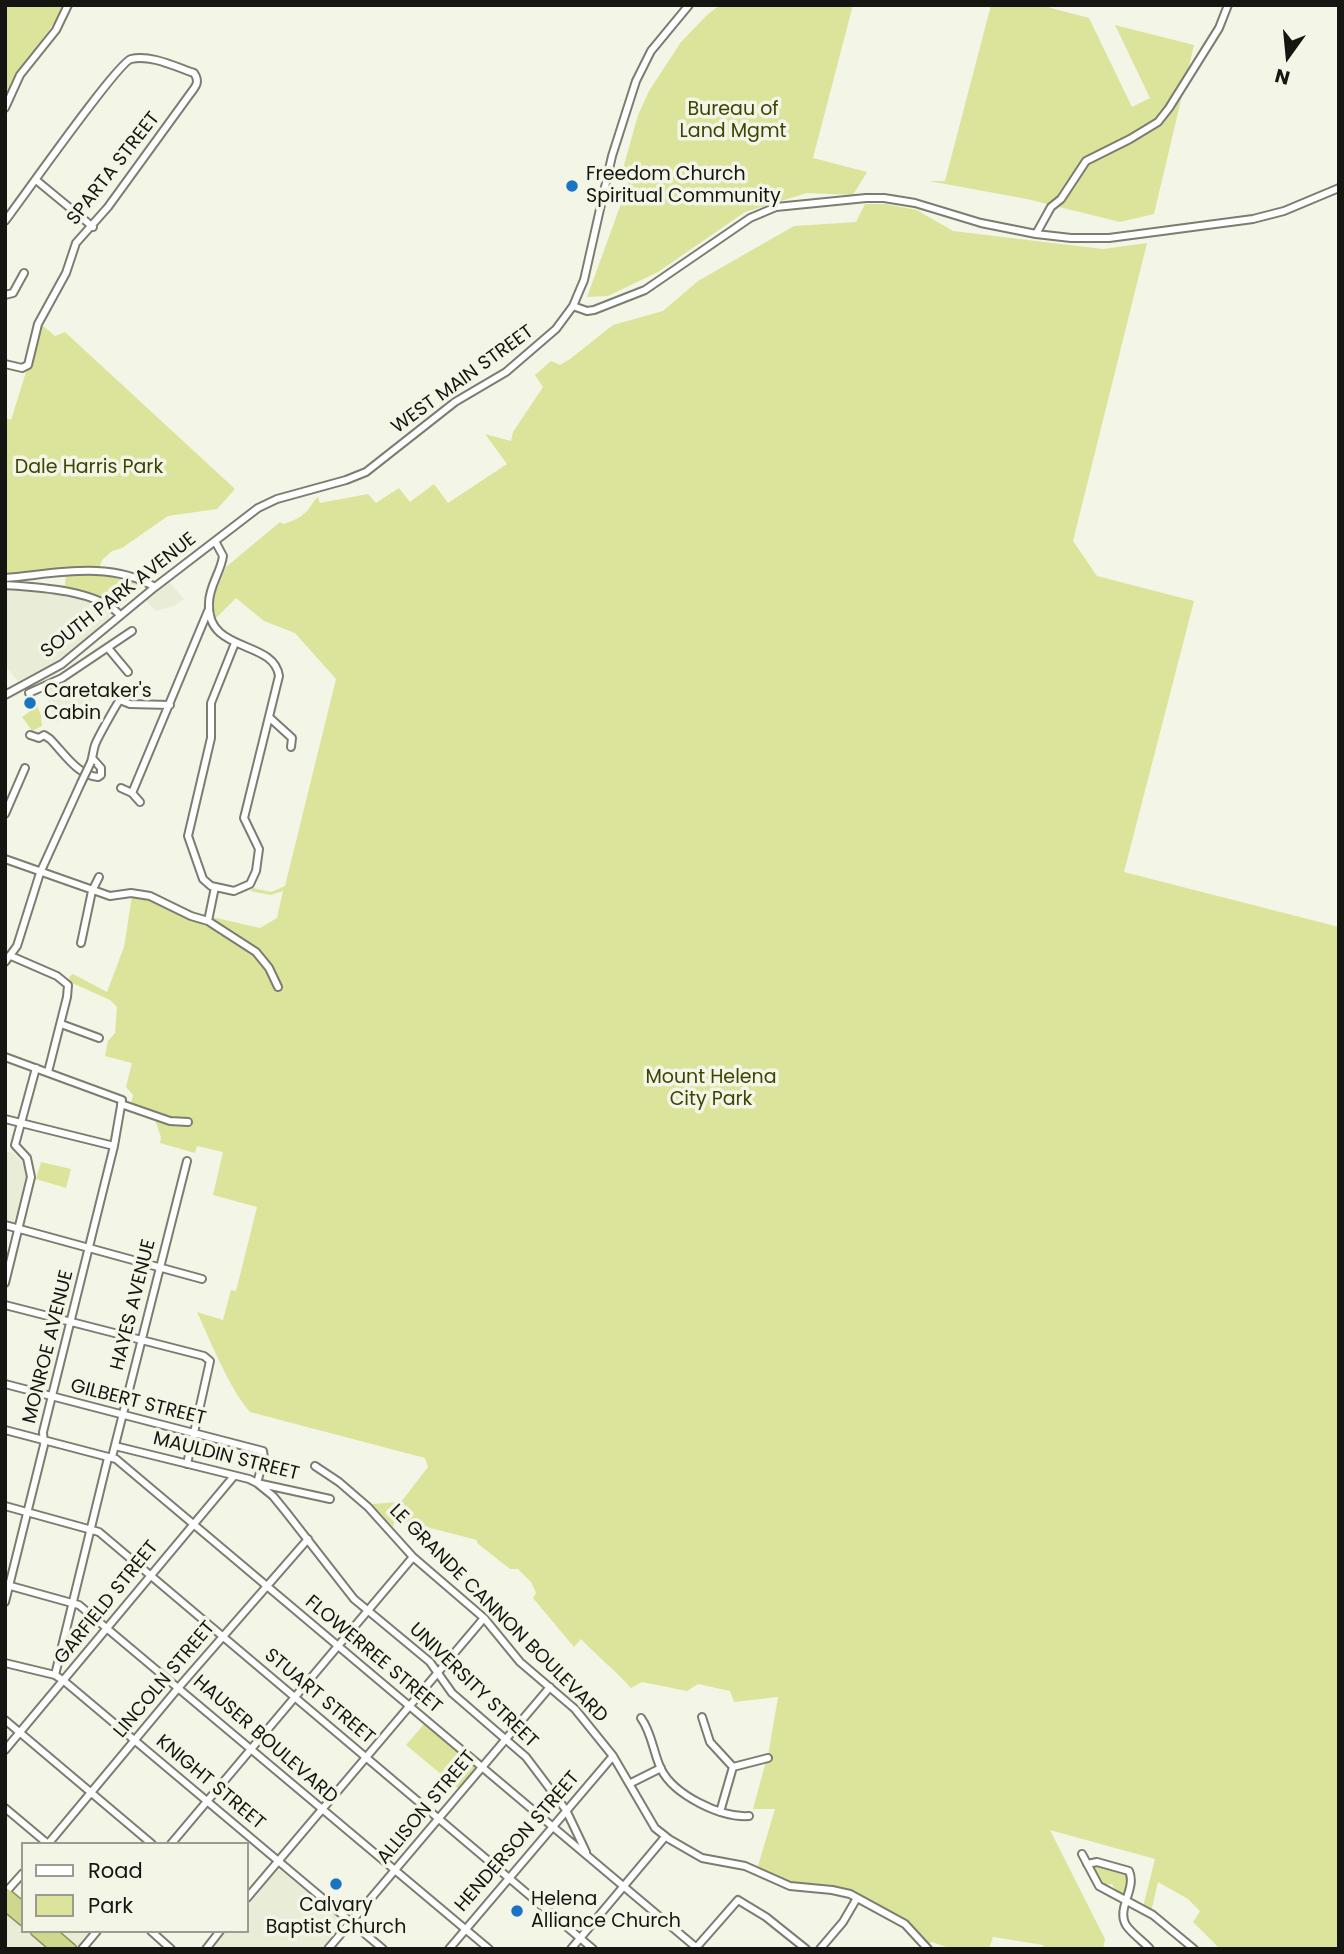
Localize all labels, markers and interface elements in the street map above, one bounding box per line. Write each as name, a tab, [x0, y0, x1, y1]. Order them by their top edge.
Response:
north arrow	[1253, 21, 1323, 91]
text: N	[1272, 62, 1293, 92]
park label: Bureau of Land Mgmt	[680, 99, 786, 143]
street label: SPARTA STREET	[63, 108, 165, 230]
place label: Freedom Church Spiritual Community	[586, 164, 781, 208]
marker: Freedom Church Spiritual Community	[564, 178, 580, 194]
street label: WEST MAIN STREET	[388, 321, 538, 439]
park label: Dale Harris Park	[15, 457, 163, 479]
street label: SOUTH PARK AVENUE	[37, 528, 201, 664]
place label: Caretaker's Cabin	[44, 681, 152, 725]
marker: Caretaker's Cabin	[22, 695, 38, 711]
park label: Mount Helena City Park	[645, 1067, 777, 1111]
street label: HAYES AVENUE	[107, 1237, 161, 1373]
street label: MONROE AVENUE	[19, 1268, 79, 1426]
street label: GILBERT STREET	[68, 1375, 208, 1431]
street label: MAULDIN STREET	[151, 1428, 301, 1486]
street label: LE GRANDE CANNON BOULEVARD	[384, 1500, 612, 1728]
street label: GARFIELD STREET	[50, 1537, 164, 1669]
street label: FLOWERREE STREET	[300, 1591, 446, 1719]
street label: LINCOLN STREET	[110, 1617, 220, 1743]
street label: UNIVERSITY STREET	[404, 1619, 542, 1753]
street label: STUART STREET	[259, 1644, 379, 1750]
street label: HAUSER BOULEVARD	[188, 1671, 342, 1809]
street label: KNIGHT STREET	[151, 1731, 269, 1835]
street label: ALLISON STREET	[373, 1747, 481, 1869]
street label: HENDERSON STREET	[451, 1767, 585, 1917]
legend	[21, 1842, 248, 1933]
text: Road	[88, 1856, 143, 1885]
marker: Calvary Baptist Church	[328, 1876, 344, 1892]
place label: Helena Alliance Church	[531, 1889, 681, 1933]
text: Park	[88, 1891, 133, 1920]
place label: Calvary Baptist Church	[266, 1895, 406, 1939]
marker: Helena Alliance Church	[509, 1903, 525, 1919]

